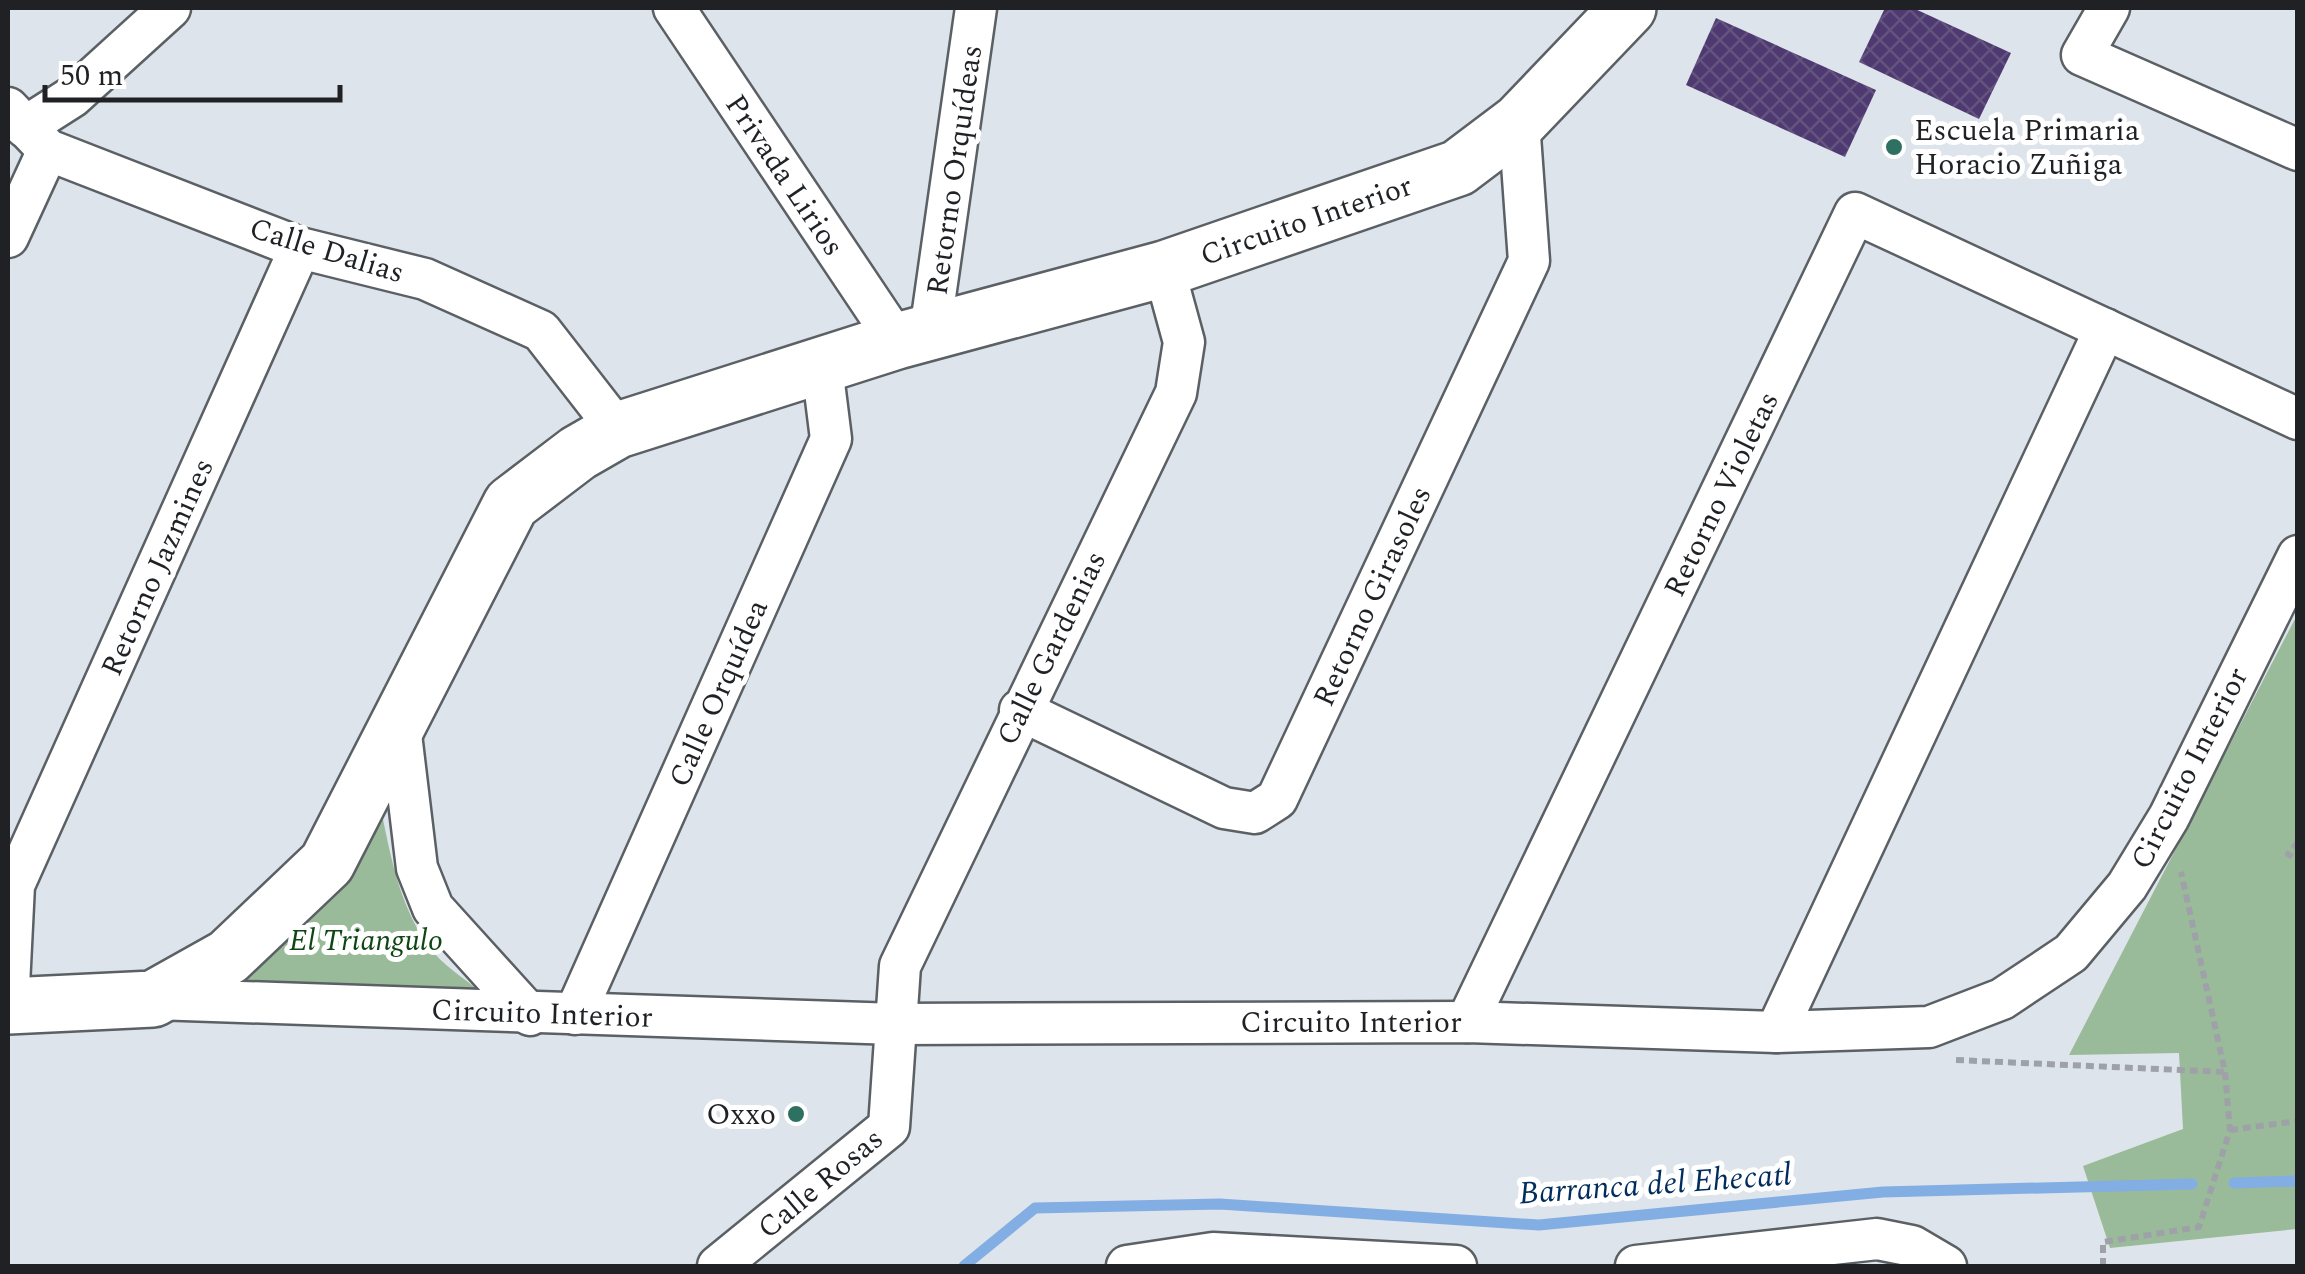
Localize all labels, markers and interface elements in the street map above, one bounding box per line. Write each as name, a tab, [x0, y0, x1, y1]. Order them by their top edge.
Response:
scale bar	[45, 40, 340, 102]
street label: Retorno Orquídeas	[915, 42, 995, 298]
text: 50 m	[60, 53, 123, 99]
street label: Privada Lirios	[713, 85, 856, 266]
place label: Escuela Primaria Horacio Zuñiga	[1914, 108, 2140, 188]
marker: Escuela Primaria Horacio Zuñiga	[1883, 136, 1905, 158]
street label: Circuito Interior	[1194, 163, 1419, 279]
street label: Calle Dalias	[244, 206, 410, 296]
street label: Retorno Violetas	[1652, 384, 1792, 605]
street label: Retorno Jazmines	[89, 451, 226, 684]
street label: Retorno Girasoles	[1302, 478, 1444, 714]
street label: Calle Gardenias	[985, 543, 1119, 753]
street label: Calle Orquídea	[657, 592, 781, 795]
street label: Circuito Interior	[2119, 659, 2261, 878]
park label: El Triangulo	[289, 918, 443, 964]
street label: Circuito Interior	[430, 987, 654, 1041]
street label: Circuito Interior	[1240, 1000, 1462, 1046]
place label: Oxxo	[706, 1092, 776, 1138]
marker: Oxxo	[785, 1103, 807, 1125]
street label: Calle Rosas	[747, 1117, 894, 1250]
water label: Barranca del Ehecatl	[1517, 1151, 1793, 1218]

